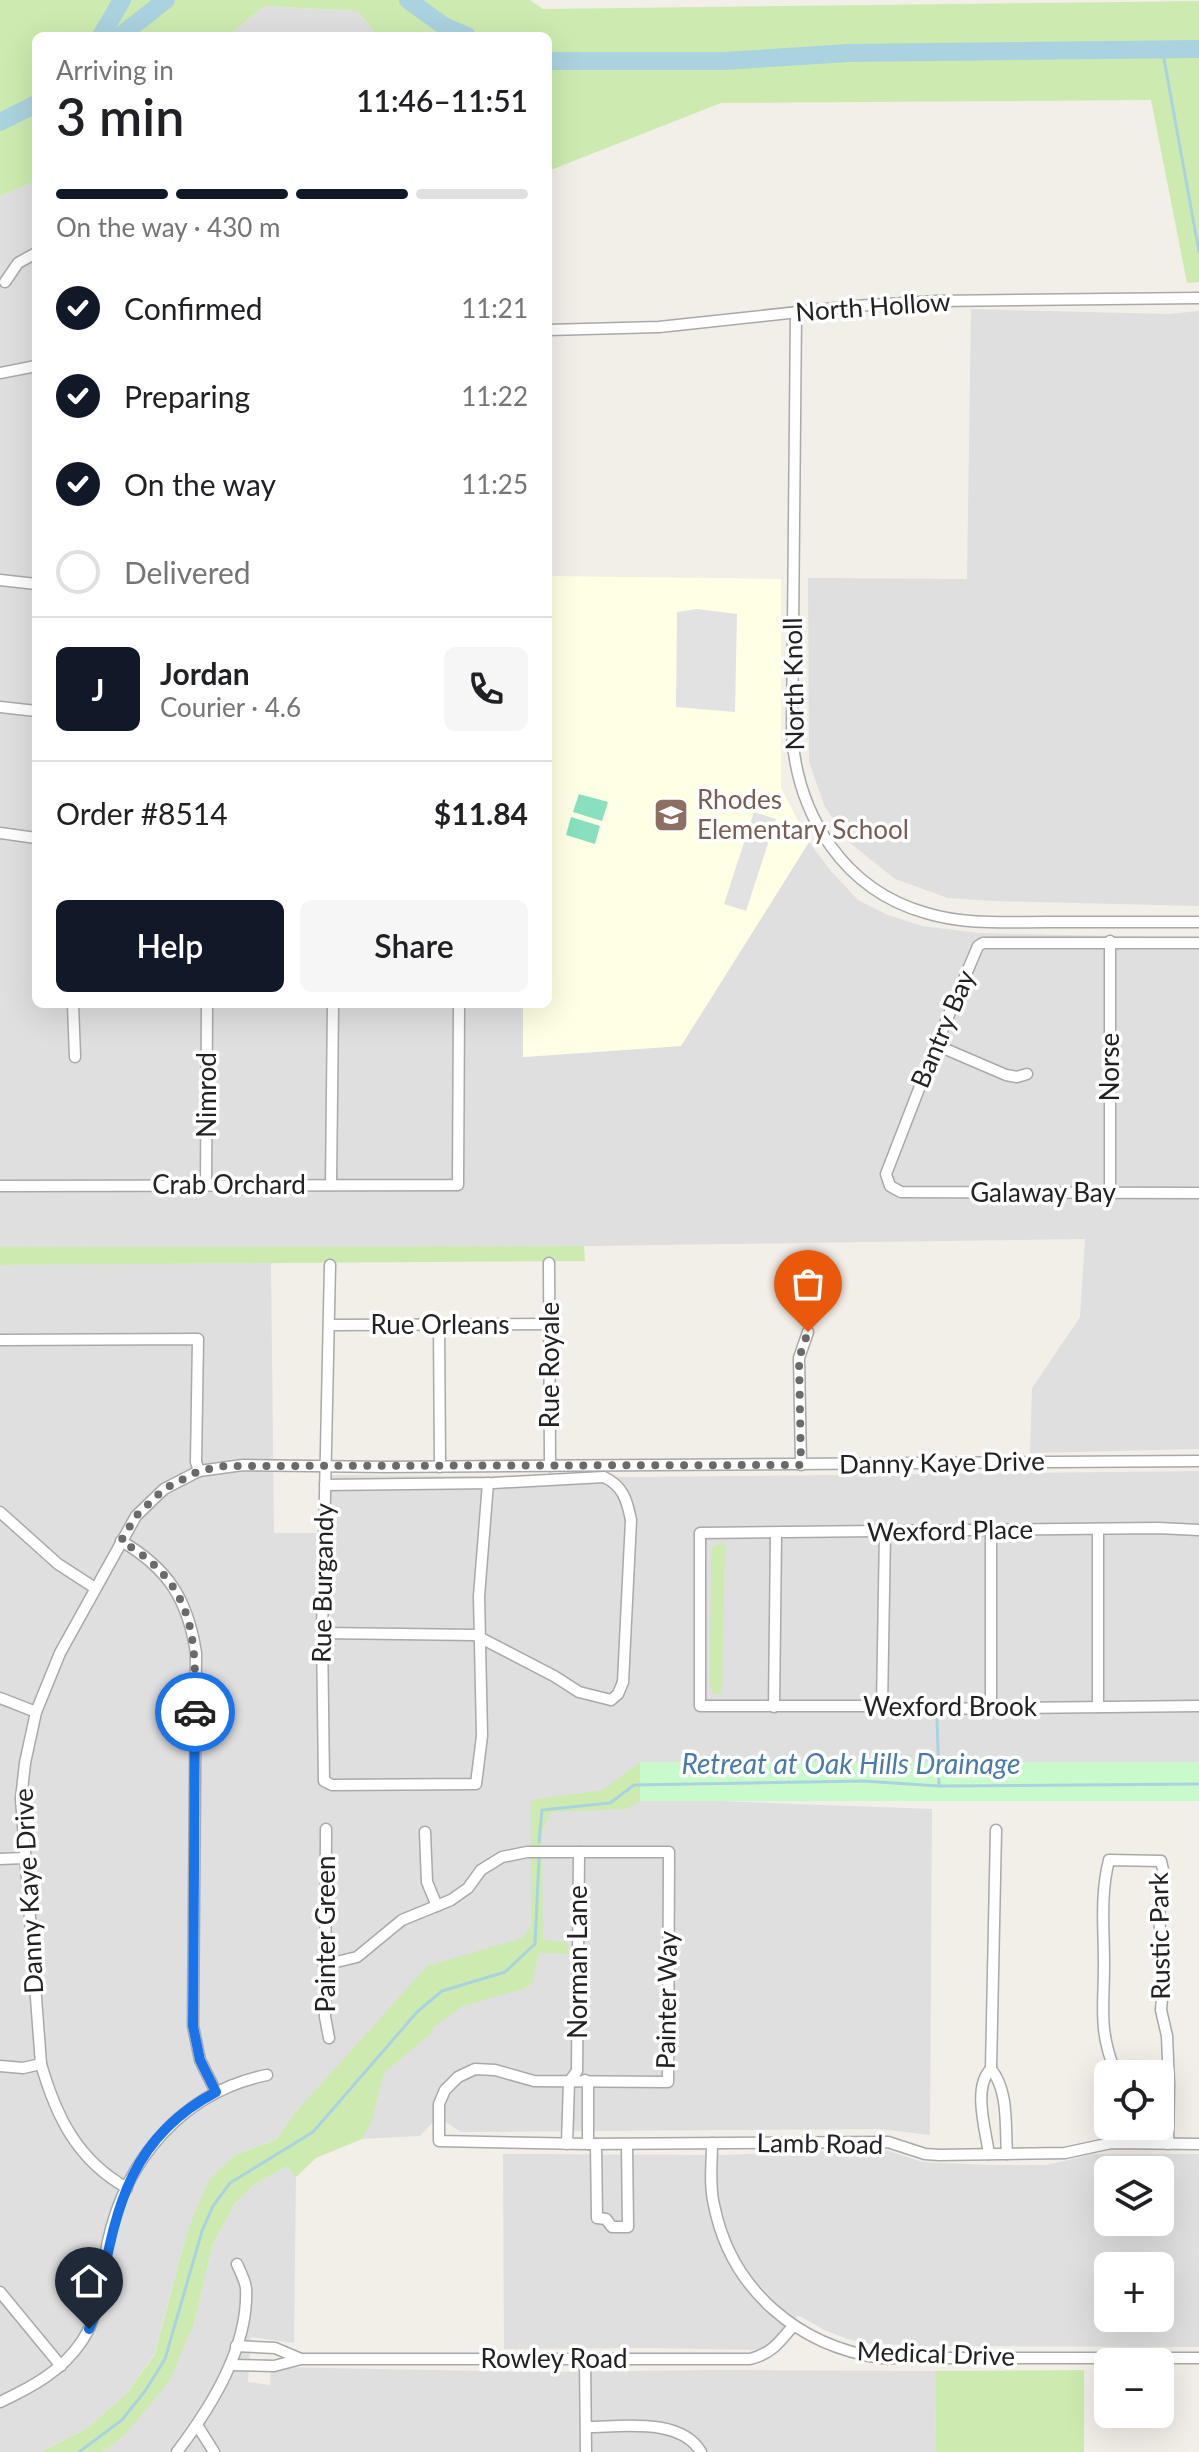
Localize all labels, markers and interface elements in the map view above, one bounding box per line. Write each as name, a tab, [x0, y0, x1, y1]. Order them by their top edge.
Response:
text: Arriving in	[56, 54, 174, 86]
text: 11:46–11:51	[356, 82, 528, 118]
text: 3 min	[56, 85, 184, 147]
text: On the way · 430 m	[56, 211, 280, 243]
street label: North Hollow	[794, 285, 952, 327]
icon: check	[56, 286, 100, 330]
text: Confirmed	[124, 290, 263, 326]
text: 11:21	[461, 292, 528, 324]
icon: check	[56, 374, 100, 418]
text: Preparing	[124, 378, 250, 414]
text: 11:22	[461, 380, 528, 412]
icon: check	[56, 462, 100, 506]
text: On the way	[124, 466, 276, 502]
text: 11:25	[461, 468, 528, 500]
text: Delivered	[124, 554, 251, 590]
street label: North Knoll	[776, 617, 810, 751]
button: phone	[444, 647, 528, 731]
text: Jordan	[160, 655, 250, 691]
text: J	[92, 671, 104, 707]
text: Courier · 4.6	[160, 691, 301, 723]
place label: Rhodes Elementary School	[697, 783, 909, 845]
text: Order #8514	[56, 795, 228, 831]
text: $11.84	[434, 795, 528, 831]
school or university icon: Rhodes Elementary School	[652, 796, 690, 834]
button: Help	[56, 900, 284, 992]
button: Share	[300, 900, 528, 992]
street label: Bantry Bay	[903, 964, 981, 1092]
street label: Norse	[1093, 1033, 1125, 1101]
street label: Nimrod	[190, 1052, 222, 1138]
street label: Crab Orchard	[152, 1168, 306, 1200]
street label: Galaway Bay	[970, 1176, 1116, 1208]
pin	[774, 1250, 842, 1332]
icon: bag	[786, 1262, 830, 1306]
street label: Rue Royale	[533, 1302, 565, 1428]
street label: Rue Orleans	[370, 1308, 510, 1340]
street label: Danny Kaye Drive	[839, 1444, 1045, 1480]
street label: Rue Burgandy	[305, 1502, 339, 1663]
street label: Wexford Place	[867, 1513, 1033, 1547]
courier	[155, 1672, 235, 1752]
icon: car	[173, 1690, 217, 1734]
street label: Wexford Brook	[863, 1690, 1038, 1722]
water label: Retreat at Oak Hills Drainage	[682, 1746, 1020, 1780]
street label: Danny Kaye Drive	[7, 1788, 49, 1995]
street label: Painter Green	[309, 1856, 341, 2012]
street label: Rustic Park	[1142, 1871, 1176, 2000]
street label: Norman Lane	[561, 1885, 593, 2039]
street label: Painter Way	[649, 1930, 683, 2069]
map controls	[1094, 2060, 1174, 2428]
button: locate	[1094, 2060, 1174, 2140]
street label: Lamb Road	[756, 2126, 884, 2160]
button: layers	[1094, 2156, 1174, 2236]
pin	[55, 2247, 123, 2329]
button: +	[1094, 2252, 1174, 2332]
icon: home	[67, 2259, 111, 2303]
street label: Medical Drive	[856, 2334, 1016, 2372]
street label: Rowley Road	[480, 2342, 628, 2374]
button: −	[1094, 2348, 1174, 2428]

